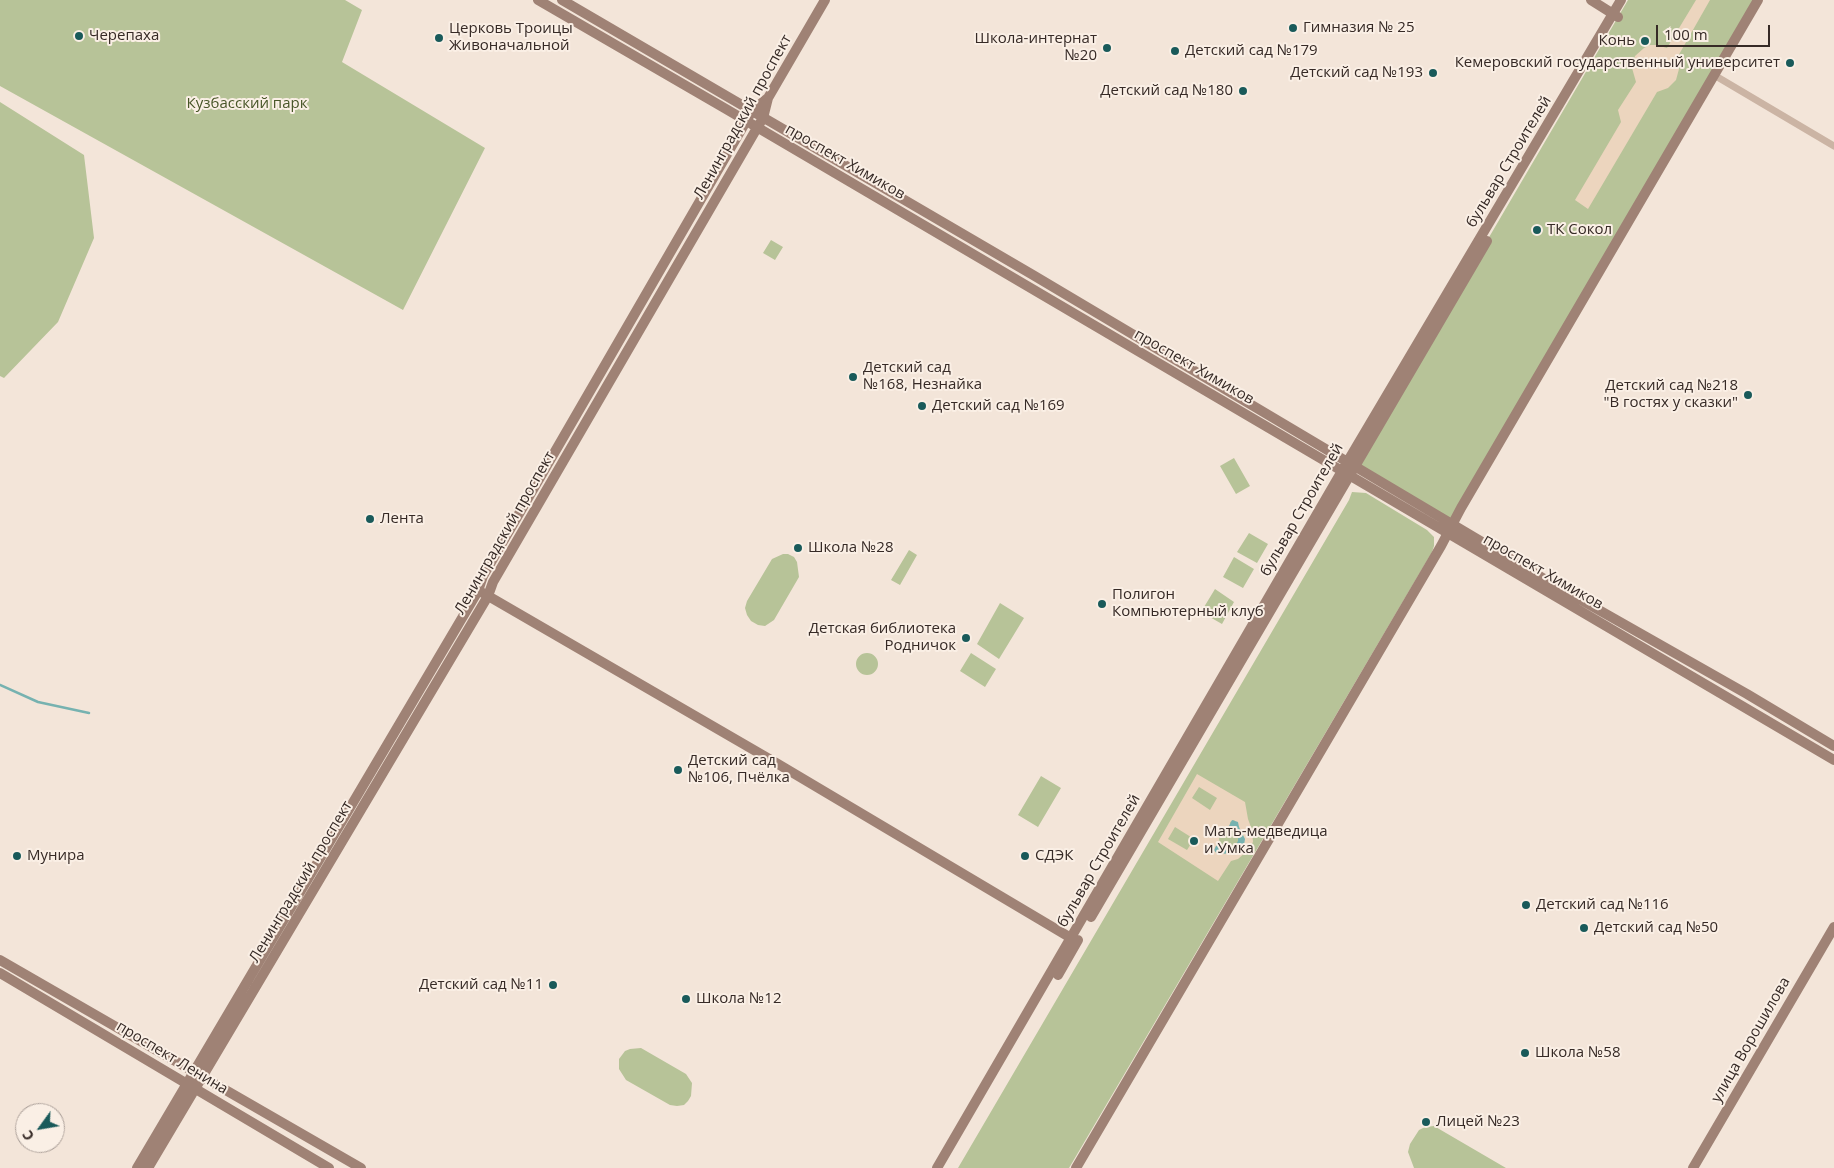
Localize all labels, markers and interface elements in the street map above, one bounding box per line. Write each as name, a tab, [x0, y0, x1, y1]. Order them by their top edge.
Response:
scale bar	[1659, 15, 1773, 47]
place label: Гимназия № 25	[1303, 19, 1414, 37]
place label: Церковь Троицы Живоначальной	[449, 20, 573, 55]
marker: Гимназия № 25	[1287, 22, 1299, 34]
text: 100 m	[1664, 24, 1708, 44]
place label: Черепаха	[89, 27, 159, 45]
marker: Черепаха	[73, 30, 85, 42]
place label: Школа-интернат №20	[974, 30, 1097, 65]
marker: Церковь Троицы Живоначальной	[433, 32, 445, 44]
street label: Ленинградский проспект	[690, 32, 796, 202]
place label: Конь	[1598, 32, 1635, 50]
marker: Конь	[1639, 35, 1651, 47]
marker: Школа-интернат №20	[1101, 42, 1113, 54]
place label: Детский сад №179	[1185, 42, 1318, 60]
marker: Детский сад №179	[1169, 45, 1181, 57]
place label: Кемеровский государственный университет	[1455, 54, 1780, 72]
marker: Кемеровский государственный университет	[1784, 57, 1796, 69]
place label: Детский сад №193	[1290, 64, 1423, 82]
marker: Детский сад №193	[1427, 67, 1439, 79]
place label: Детский сад №180	[1100, 82, 1233, 100]
marker: Детский сад №180	[1237, 85, 1249, 97]
street label: бульвар Строителей	[1463, 93, 1555, 231]
park label: Кузбасский парк	[187, 95, 307, 113]
street label: проспект Химиков	[782, 120, 908, 204]
place label: ТК Сокол	[1547, 221, 1612, 239]
marker: ТК Сокол	[1531, 224, 1543, 236]
street label: проспект Химиков	[1131, 325, 1257, 409]
place label: Детский сад №168, Незнайка	[863, 359, 982, 394]
marker: Детский сад №168, Незнайка	[847, 371, 859, 383]
place label: Детский сад №218 "В гостях у сказки"	[1603, 377, 1738, 412]
marker: Детский сад №218 "В гостях у сказки"	[1742, 389, 1754, 401]
place label: Детский сад №169	[932, 397, 1065, 415]
marker: Детский сад №169	[916, 400, 928, 412]
street label: бульвар Строителей	[1257, 440, 1347, 580]
street label: Ленинградский проспект	[451, 448, 559, 618]
place label: Лента	[380, 510, 424, 528]
marker: Лента	[364, 513, 376, 525]
street label: проспект Химиков	[1480, 530, 1606, 614]
place label: Школа №28	[808, 539, 893, 557]
marker: Школа №28	[792, 542, 804, 554]
place label: Полигон Компьютерный клуб	[1112, 586, 1264, 621]
marker: Полигон Компьютерный клуб	[1096, 598, 1108, 610]
place label: Детская библиотека Родничок	[809, 620, 956, 655]
marker: Детская библиотека Родничок	[960, 632, 972, 644]
place label: Детский сад №106, Пчёлка	[688, 752, 790, 787]
marker: Детский сад №106, Пчёлка	[672, 764, 684, 776]
street label: бульвар Строителей	[1054, 791, 1144, 931]
street label: Ленинградский проспект	[246, 798, 356, 966]
place label: Мать-медведица и Умка	[1204, 823, 1328, 858]
marker: Мать-медведица и Умка	[1188, 835, 1200, 847]
place label: Мунира	[27, 847, 85, 865]
place label: СДЭК	[1035, 847, 1073, 865]
marker: Мунира	[11, 850, 23, 862]
marker: СДЭК	[1019, 850, 1031, 862]
place label: Детский сад №116	[1536, 896, 1669, 914]
marker: Детский сад №116	[1520, 899, 1532, 911]
place label: Детский сад №50	[1594, 919, 1718, 937]
marker: Детский сад №50	[1578, 922, 1590, 934]
street label: улица Ворошилова	[1708, 974, 1794, 1106]
place label: Детский сад №11	[419, 976, 543, 994]
marker: Детский сад №11	[547, 979, 559, 991]
place label: Школа №12	[696, 990, 781, 1008]
marker: Школа №12	[680, 993, 692, 1005]
street label: проспект Ленина	[113, 1018, 231, 1098]
place label: Школа №58	[1535, 1044, 1620, 1062]
marker: Школа №58	[1519, 1047, 1531, 1059]
north arrow	[15, 1103, 65, 1153]
place label: Лицей №23	[1436, 1113, 1520, 1131]
marker: Лицей №23	[1420, 1116, 1432, 1128]
text: С	[17, 1127, 38, 1145]

